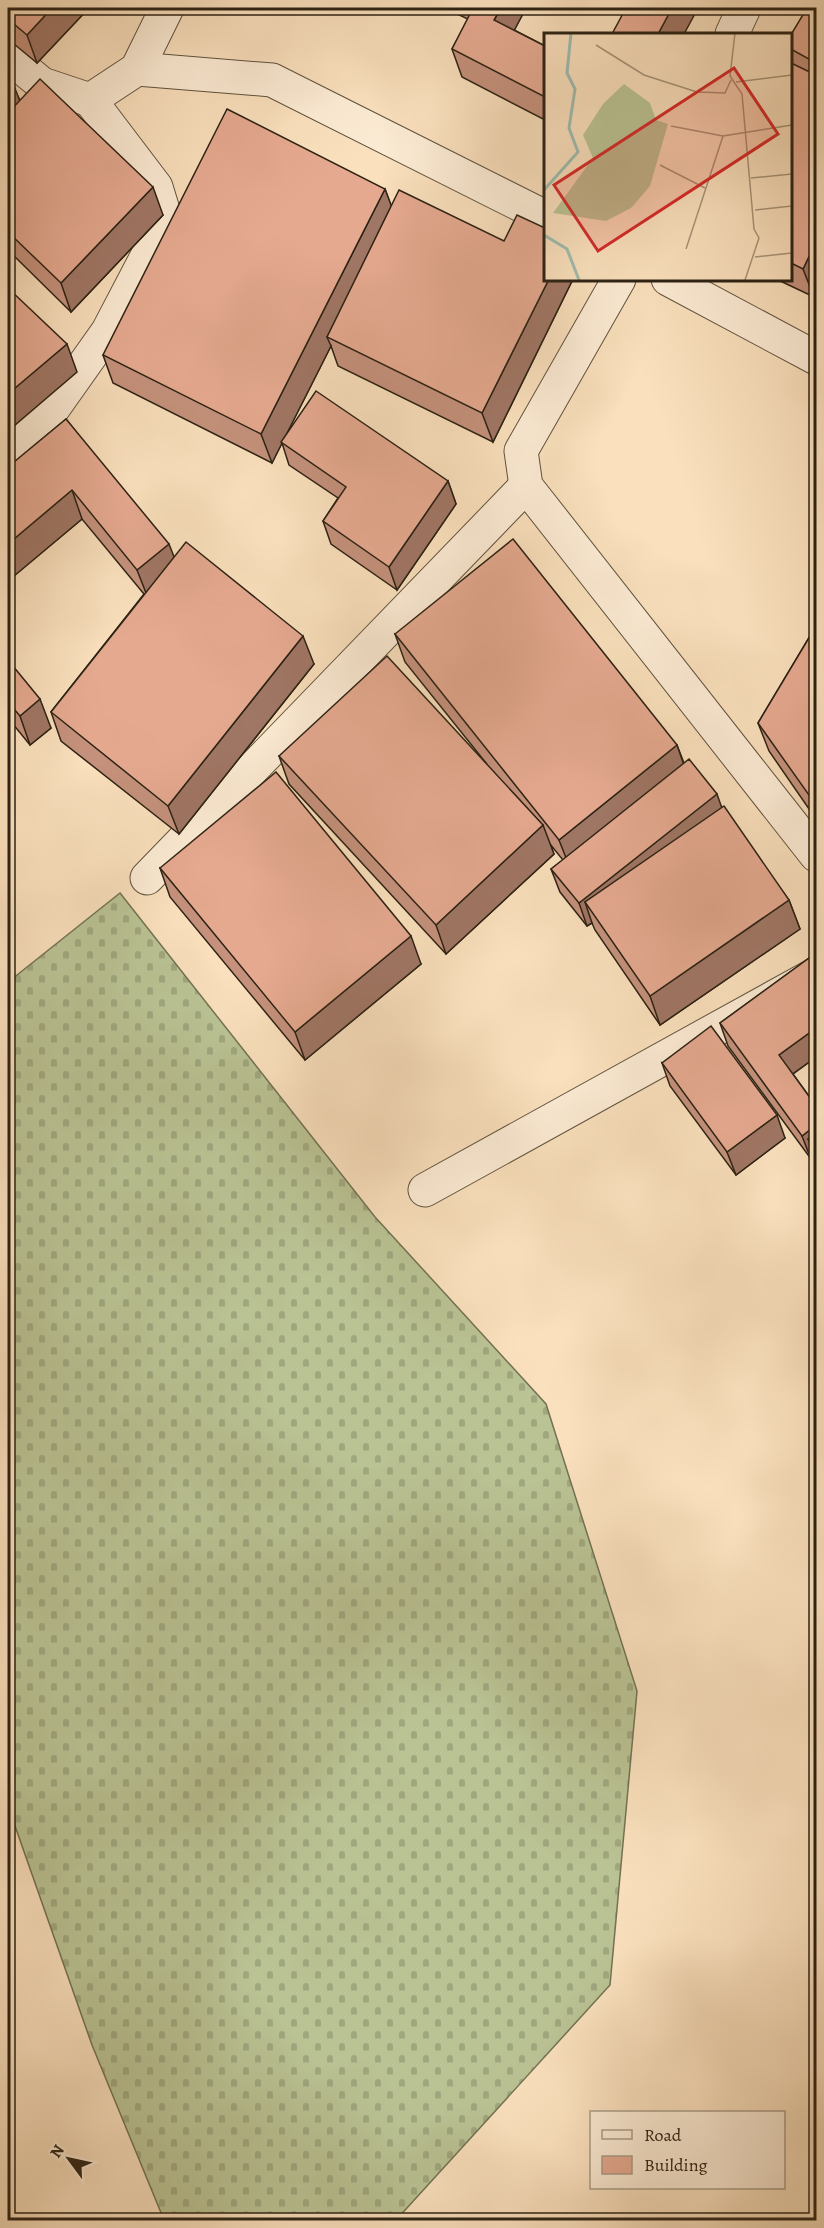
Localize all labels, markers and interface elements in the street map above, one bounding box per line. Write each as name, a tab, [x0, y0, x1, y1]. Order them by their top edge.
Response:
inset map	[544, 33, 791, 280]
legend	[590, 2111, 785, 2189]
text: Road	[644, 2123, 682, 2147]
north arrow	[39, 2129, 99, 2189]
text: N	[45, 2140, 70, 2162]
text: Building	[644, 2153, 708, 2177]

